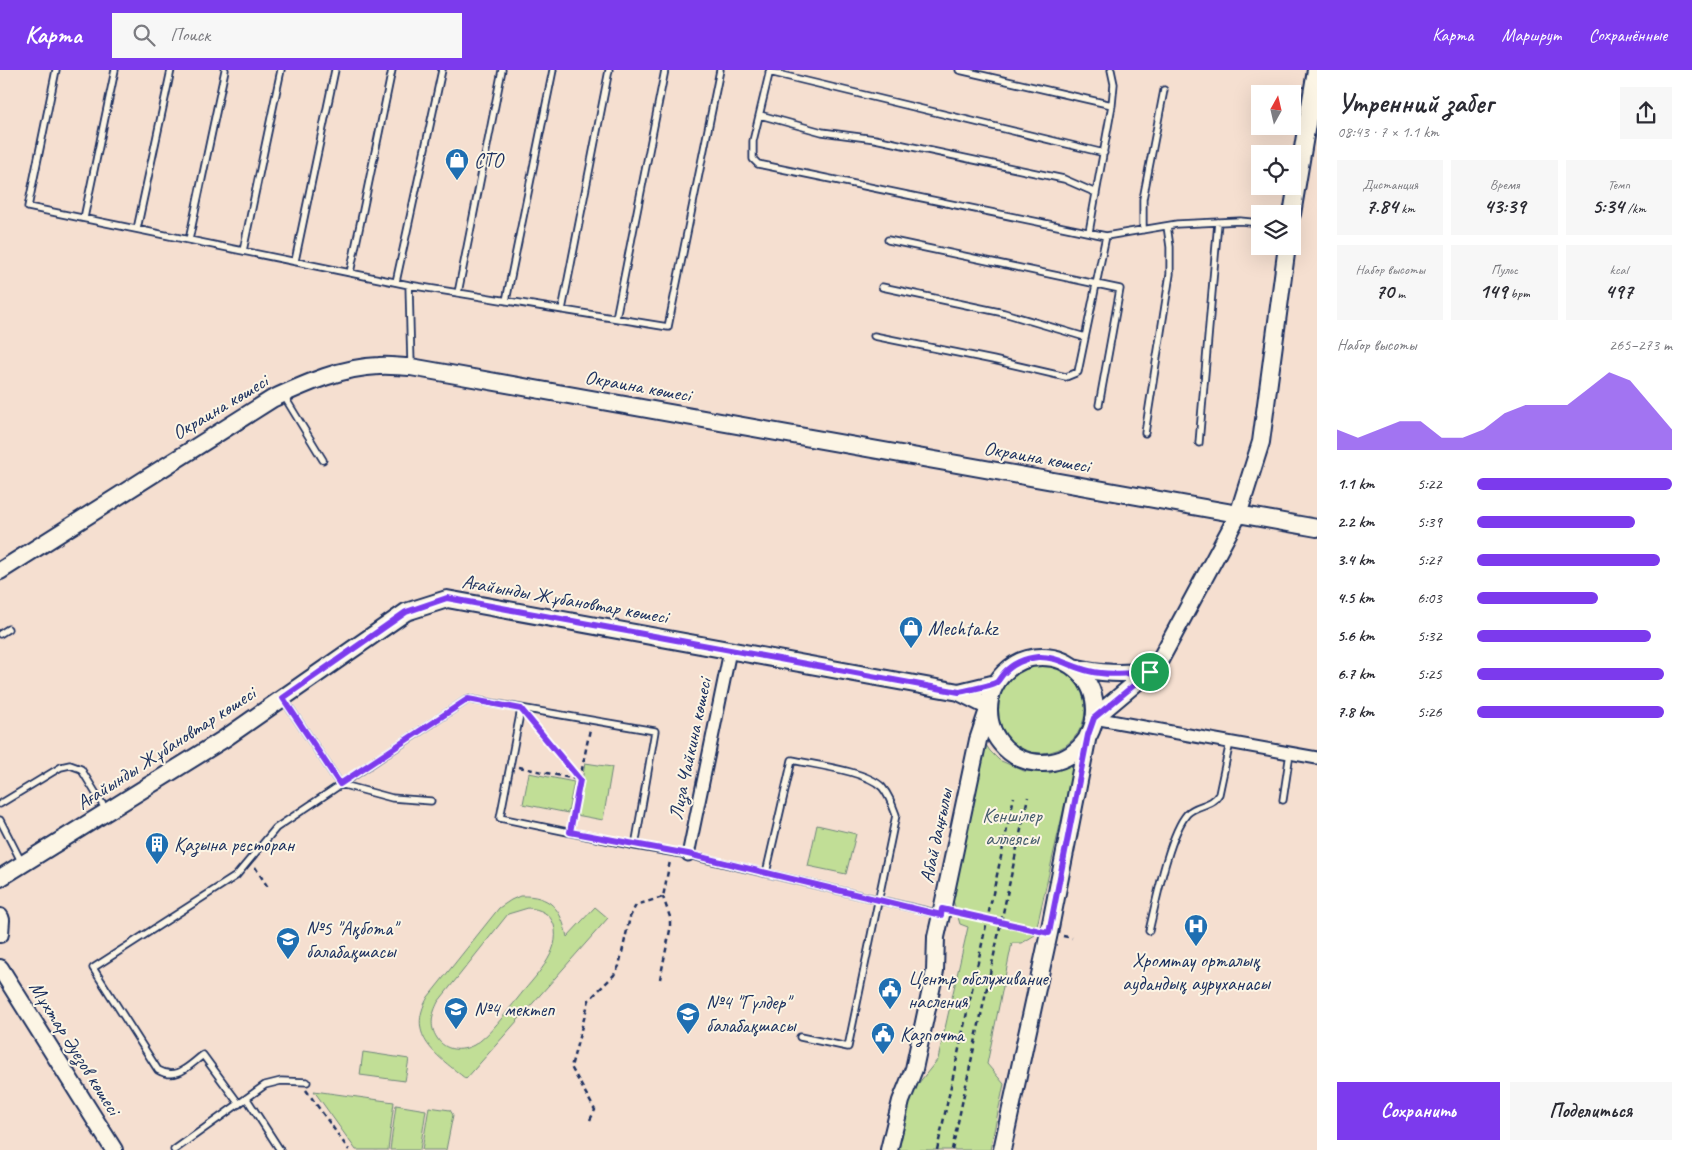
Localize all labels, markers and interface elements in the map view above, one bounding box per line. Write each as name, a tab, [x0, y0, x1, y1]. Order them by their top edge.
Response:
search box	[112, 13, 462, 58]
text: Карта	[25, 20, 82, 50]
icon: search	[130, 21, 158, 49]
text: Поиск	[170, 23, 210, 47]
text: Карта	[1432, 24, 1473, 46]
text: Маршрут	[1501, 24, 1561, 46]
text: Сохранённые	[1589, 24, 1667, 46]
north arrow	[1251, 85, 1301, 135]
map controls	[1251, 85, 1301, 255]
text: Утренний забег	[1337, 85, 1493, 120]
button: share	[1620, 87, 1672, 139]
text: 08:43 · 7 × 1.1 km	[1337, 122, 1439, 142]
button: locate	[1251, 145, 1301, 195]
shop icon: СТО	[444, 147, 470, 181]
place label: СТО	[474, 148, 505, 173]
text: Дистанция	[1362, 176, 1418, 193]
text: Время	[1490, 176, 1519, 193]
text: Темп	[1608, 176, 1630, 193]
text: 7.84	[1365, 193, 1398, 219]
text: 43:39	[1484, 193, 1525, 219]
text: 5:34	[1592, 193, 1624, 219]
text: km	[1398, 200, 1415, 217]
text: /km	[1624, 200, 1646, 217]
button: layers	[1251, 205, 1301, 255]
text: Набор высоты	[1355, 261, 1425, 278]
text: Пульс	[1491, 261, 1518, 278]
text: kcal	[1610, 261, 1628, 278]
text: 70	[1375, 278, 1394, 304]
text: 149	[1479, 278, 1507, 304]
text: 497	[1605, 278, 1633, 304]
text: m	[1394, 285, 1405, 302]
text: bpm	[1507, 285, 1530, 302]
text: Набор высоты	[1337, 335, 1416, 355]
text: 265–273 m	[1609, 335, 1672, 355]
street label: Окраина көшесі	[583, 364, 695, 408]
street label: Окраина көшесі	[168, 367, 274, 445]
street label: Окраина көшесі	[982, 435, 1094, 479]
text: 1.1 km	[1337, 474, 1374, 494]
text: 5:22	[1417, 474, 1442, 494]
text: 2.2 km	[1337, 512, 1374, 532]
text: 5:39	[1417, 512, 1442, 532]
text: 3.4 km	[1337, 550, 1374, 570]
text: 5:27	[1417, 550, 1442, 570]
street label: Ағайынды Жұбановтар көшесі	[460, 569, 672, 630]
text: 4.5 km	[1337, 588, 1374, 608]
text: 6:03	[1417, 588, 1442, 608]
shop icon: Mechta.kz	[898, 615, 924, 649]
place label: Mechta.kz	[928, 616, 999, 641]
text: 5.6 km	[1337, 626, 1374, 646]
text: 5:32	[1417, 626, 1442, 646]
pin	[1129, 651, 1171, 693]
icon: arrive	[1136, 658, 1164, 686]
text: 6.7 km	[1337, 664, 1375, 684]
text: 5:25	[1417, 664, 1442, 684]
street label: Лиза Чайкина көшесі	[663, 674, 719, 822]
street label: Ағайынды Жұбановтар көшесі	[72, 679, 262, 815]
text: 7.8 km	[1337, 702, 1374, 722]
text: 5:26	[1417, 702, 1442, 722]
street label: Абай даңғылы	[914, 785, 958, 885]
park label: Кеншілер аллеясы	[982, 803, 1043, 851]
building icon: Қазына ресторан	[144, 831, 170, 865]
place label: Қазына ресторан	[174, 832, 296, 858]
hospital icon: Хромтау орталық аудандық ауруханасы	[1183, 913, 1209, 947]
place label: №5 "Ақбота" балабақшасы	[306, 916, 401, 964]
school or university icon: №5 "Ақбота" балабақшасы	[275, 926, 301, 960]
place label: Хромтау орталық аудандық ауруханасы	[1122, 948, 1271, 996]
place label: Центр обслуживание насления	[908, 966, 1049, 1014]
street label: Мұхтар Әуезов көшесі	[23, 976, 127, 1122]
public building icon: Центр обслуживание насления	[877, 976, 903, 1010]
place label: №4 "Гүлдер" балабақшасы	[706, 990, 797, 1038]
school or university icon: №4 мектеп	[443, 996, 469, 1030]
place label: №4 мектеп	[474, 997, 555, 1022]
school or university icon: №4 "Гүлдер" балабақшасы	[675, 1001, 701, 1035]
public building icon: Казпочта	[870, 1021, 896, 1055]
place label: Казпочта	[900, 1022, 966, 1048]
button: Сохранить	[1337, 1082, 1500, 1140]
button: Поделиться	[1510, 1082, 1672, 1140]

